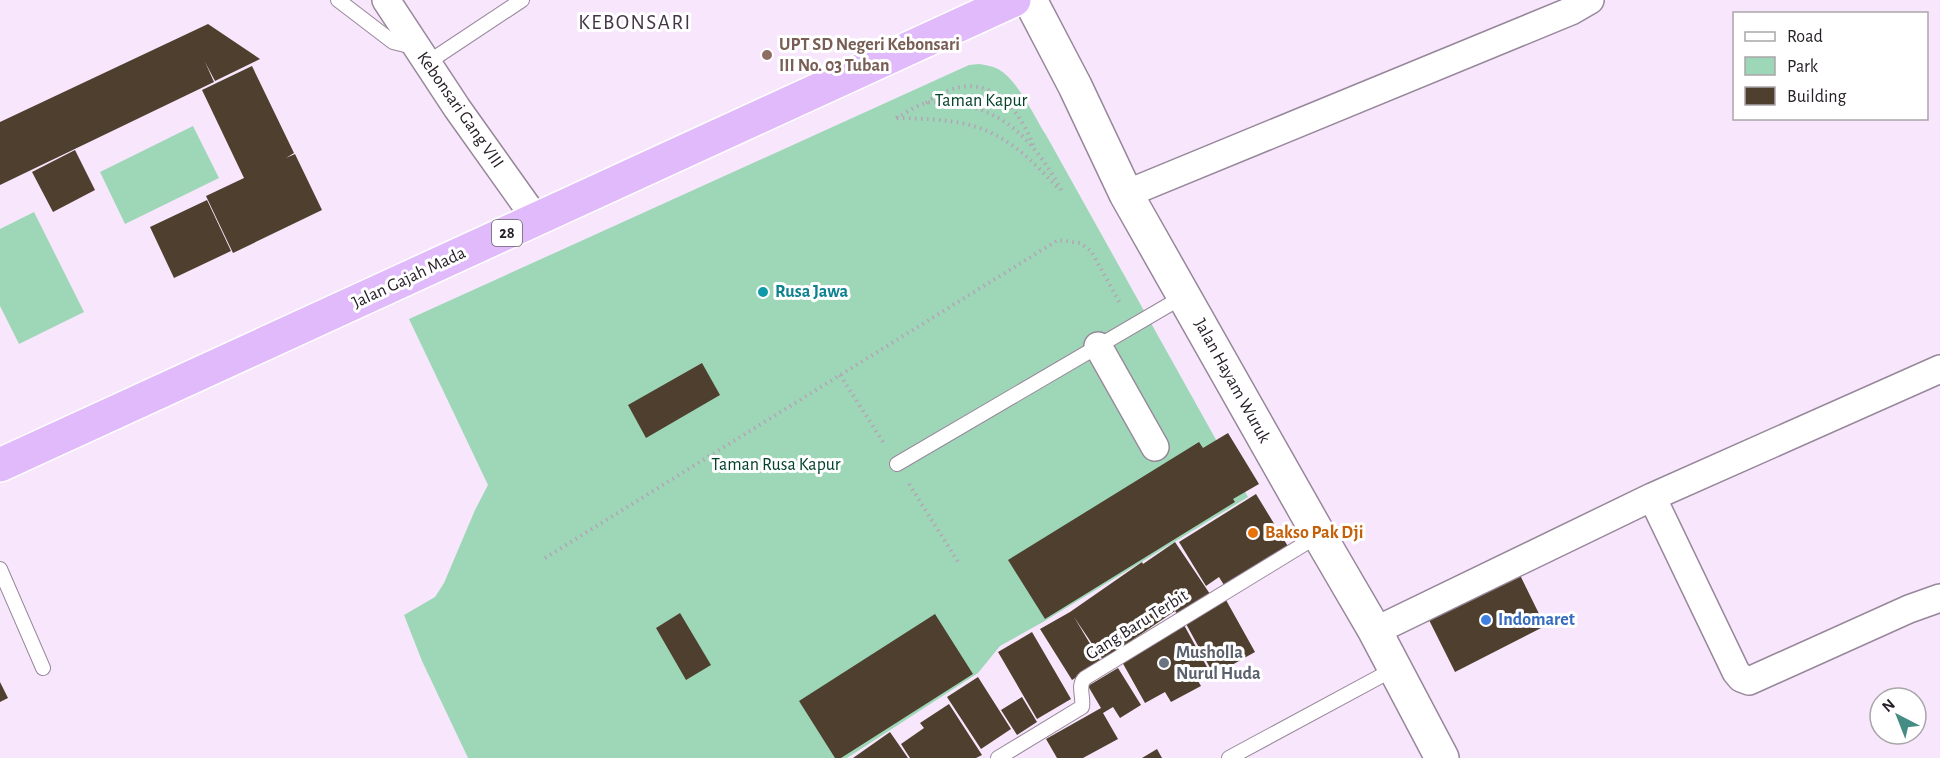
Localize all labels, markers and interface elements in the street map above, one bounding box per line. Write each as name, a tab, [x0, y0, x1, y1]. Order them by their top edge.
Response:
district label: KEBONSARI	[578, 12, 692, 33]
legend	[1733, 12, 1928, 120]
text: Road	[1787, 28, 1823, 46]
place label: UPT SD Negeri Kebonsari III No. 03 Tuban	[779, 36, 960, 75]
marker: UPT SD Negeri Kebonsari III No. 03 Tuban	[760, 48, 774, 62]
street label: Kebonsari Gang VIII	[413, 49, 507, 171]
text: Park	[1787, 58, 1819, 76]
text: Building	[1787, 88, 1847, 106]
park label: Taman Kapur	[935, 92, 1027, 110]
road number: 28	[492, 220, 522, 246]
street label: Jalan Gajah Mada	[350, 244, 468, 312]
place label: Rusa Jawa	[775, 283, 849, 301]
marker: Rusa Jawa	[756, 285, 770, 299]
street label: Jalan Hayam Wuruk	[1191, 316, 1274, 447]
park label: Taman Rusa Kapur	[711, 456, 841, 474]
place label: Bakso Pak Dji	[1265, 524, 1363, 542]
marker: Bakso Pak Dji	[1246, 526, 1260, 540]
street label: Gang Baru Terbit	[1083, 586, 1191, 664]
place label: Indomaret	[1498, 611, 1575, 629]
marker: Indomaret	[1479, 613, 1493, 627]
place label: Musholla Nurul Huda	[1176, 644, 1261, 683]
marker: Musholla Nurul Huda	[1157, 656, 1171, 670]
north arrow	[1868, 686, 1928, 746]
text: N	[1879, 696, 1898, 715]

